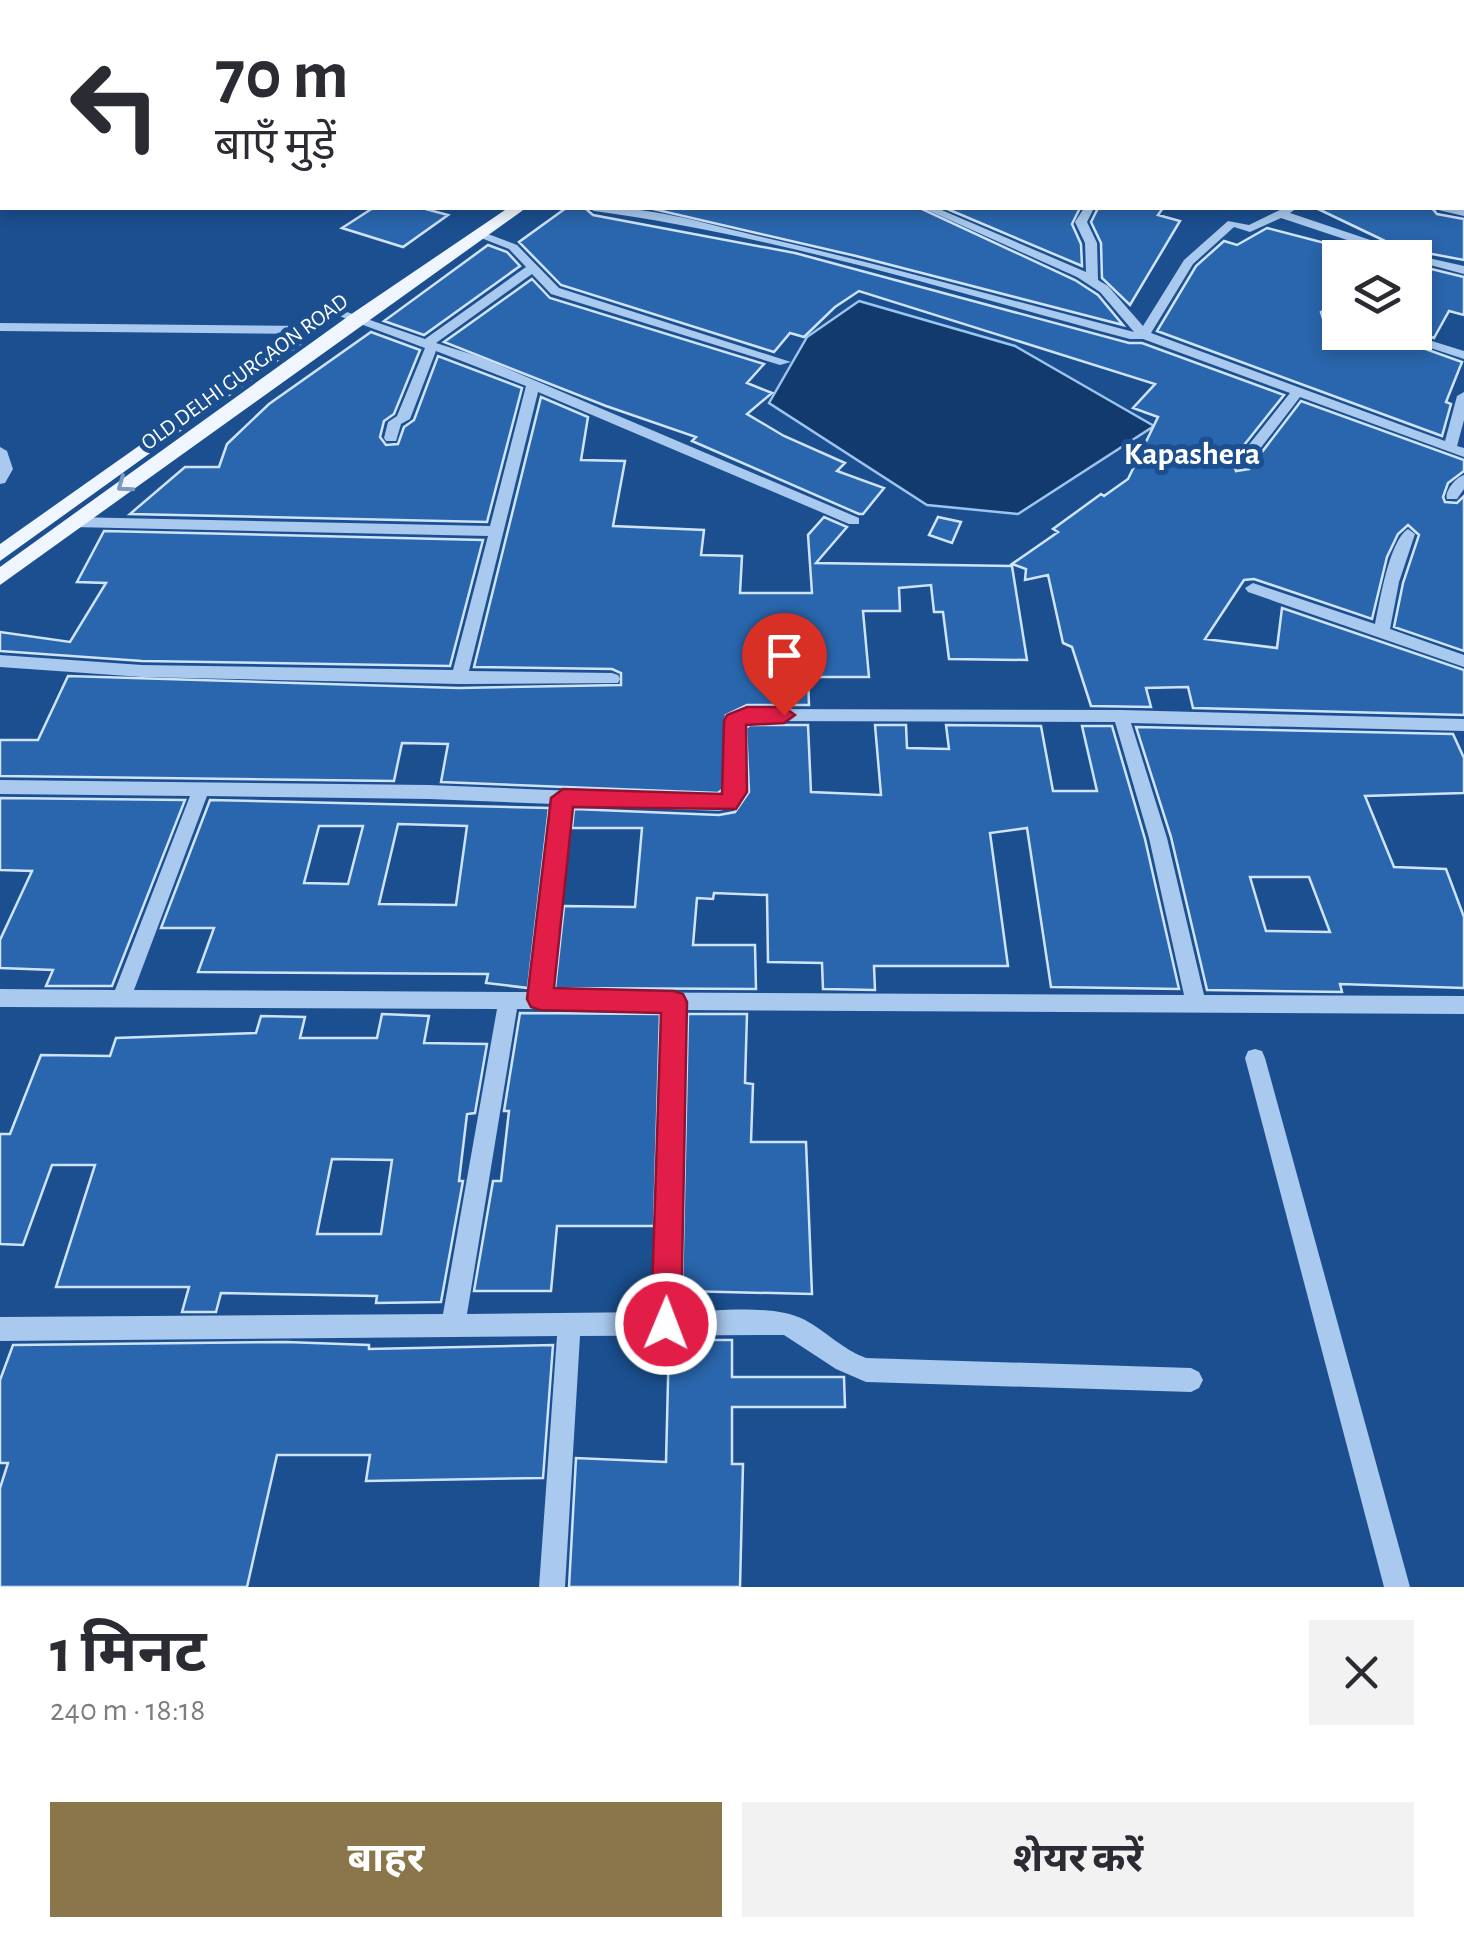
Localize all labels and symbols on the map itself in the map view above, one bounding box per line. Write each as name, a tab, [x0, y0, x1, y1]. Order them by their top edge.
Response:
street label: OLD DELHI GURGAON ROAD	[137, 290, 352, 454]
district label: Kapashera	[1124, 438, 1260, 470]
one-way arrow	[117, 473, 135, 491]
pin	[742, 613, 827, 716]
position arrow	[614, 1272, 718, 1376]

